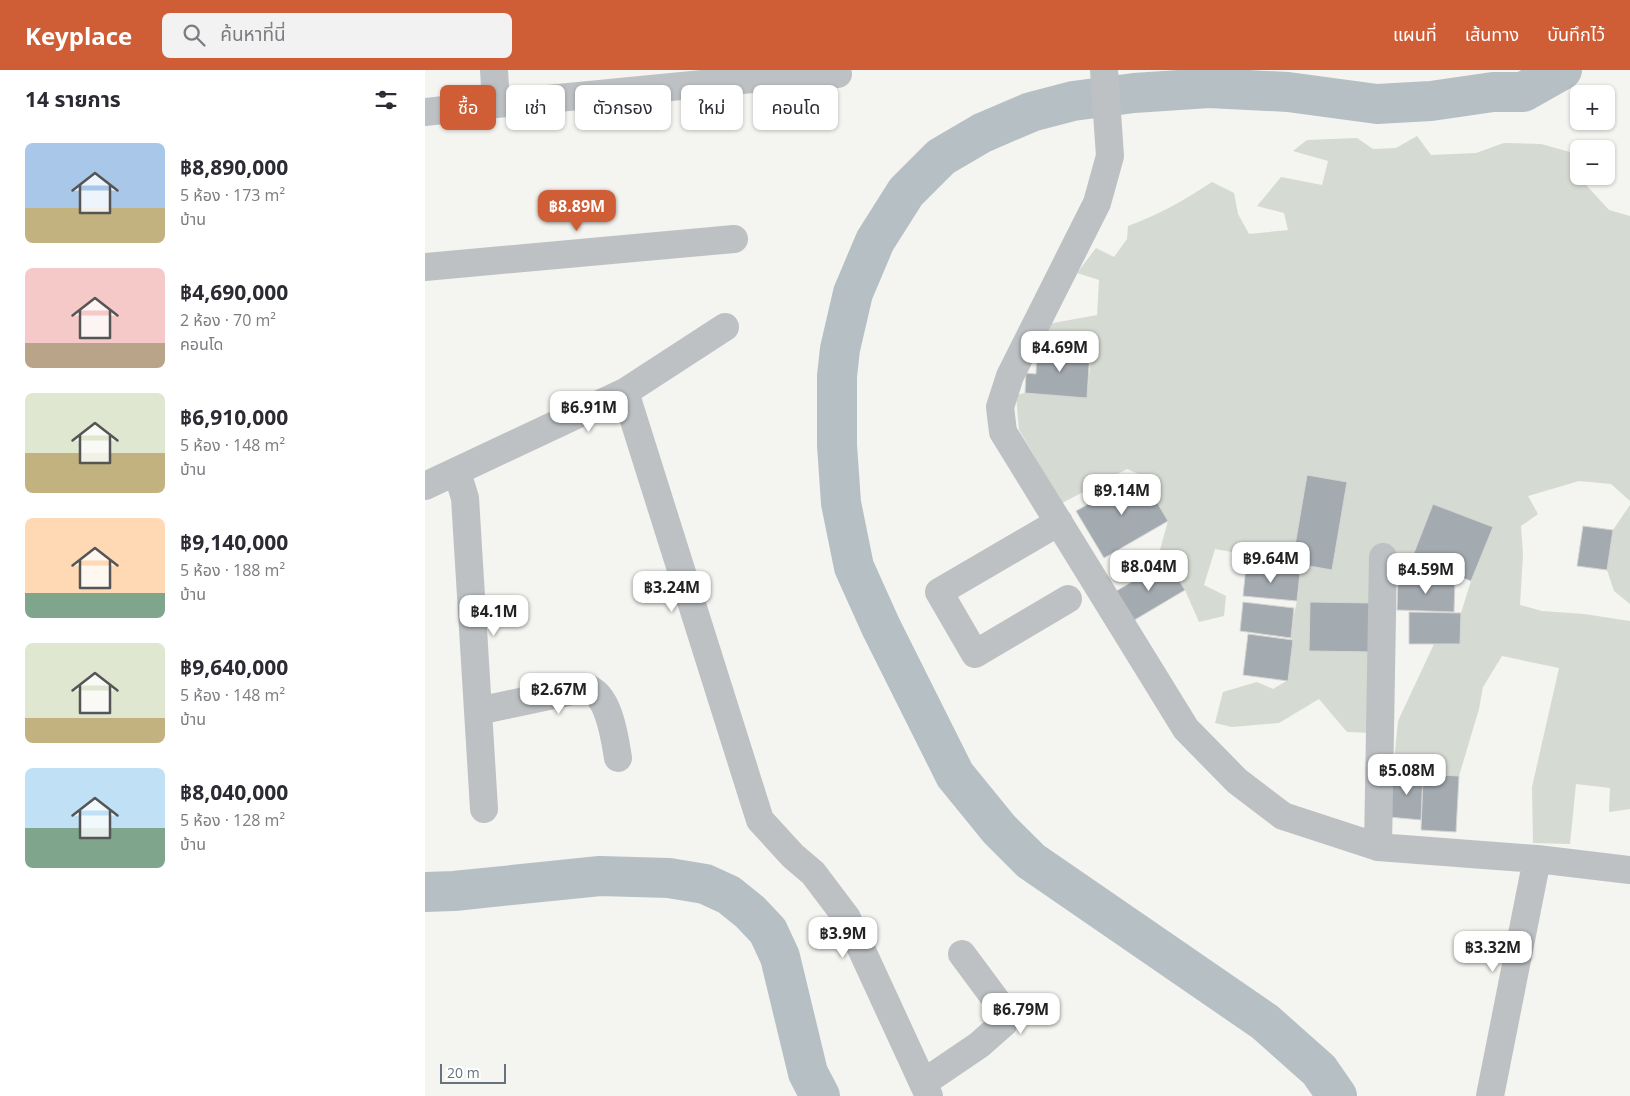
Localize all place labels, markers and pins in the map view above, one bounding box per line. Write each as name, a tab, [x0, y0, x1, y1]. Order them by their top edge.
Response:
pin: ฿8.89M	[536, 190, 618, 232]
pin: ฿4.69M	[1019, 330, 1101, 373]
pin: ฿6.91M	[548, 390, 630, 433]
pin: ฿9.14M	[1081, 474, 1163, 516]
pin: ฿9.64M	[1230, 542, 1312, 584]
pin: ฿8.04M	[1108, 550, 1190, 592]
pin: ฿4.59M	[1385, 552, 1467, 595]
pin: ฿3.24M	[631, 570, 713, 613]
pin: ฿4.1M	[459, 594, 529, 637]
pin: ฿2.67M	[518, 672, 600, 715]
pin: ฿5.08M	[1366, 754, 1448, 796]
pin: ฿3.9M	[808, 916, 878, 959]
pin: ฿3.32M	[1452, 930, 1534, 973]
pin: ฿6.79M	[980, 992, 1062, 1035]

